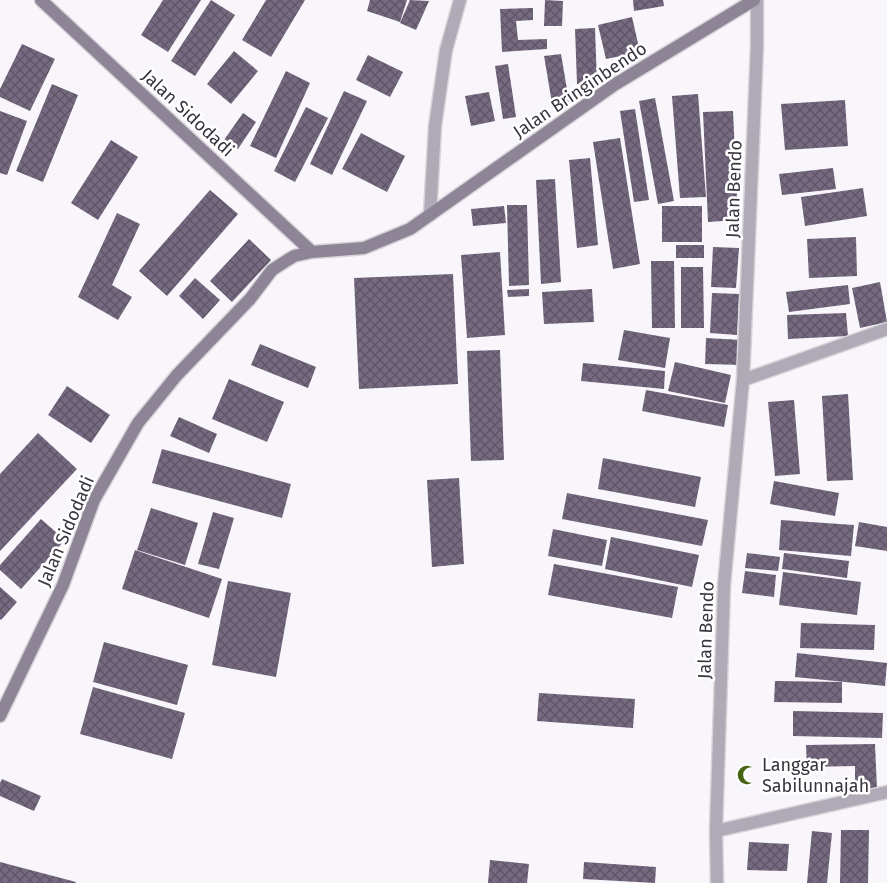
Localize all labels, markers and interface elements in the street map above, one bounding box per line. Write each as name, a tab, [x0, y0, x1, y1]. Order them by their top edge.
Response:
street label: Jalan Bringinbendo	[509, 37, 651, 143]
street label: Jalan Sidodadi	[137, 65, 239, 161]
street label: Jalan Bendo	[721, 140, 747, 238]
street label: Jalan Sidodadi	[33, 472, 99, 590]
street label: Jalan Bendo	[693, 581, 719, 679]
place label: Langgar Sabilunnajah	[762, 754, 869, 797]
mosque icon: Langgar Sabilunnajah	[736, 764, 758, 786]

